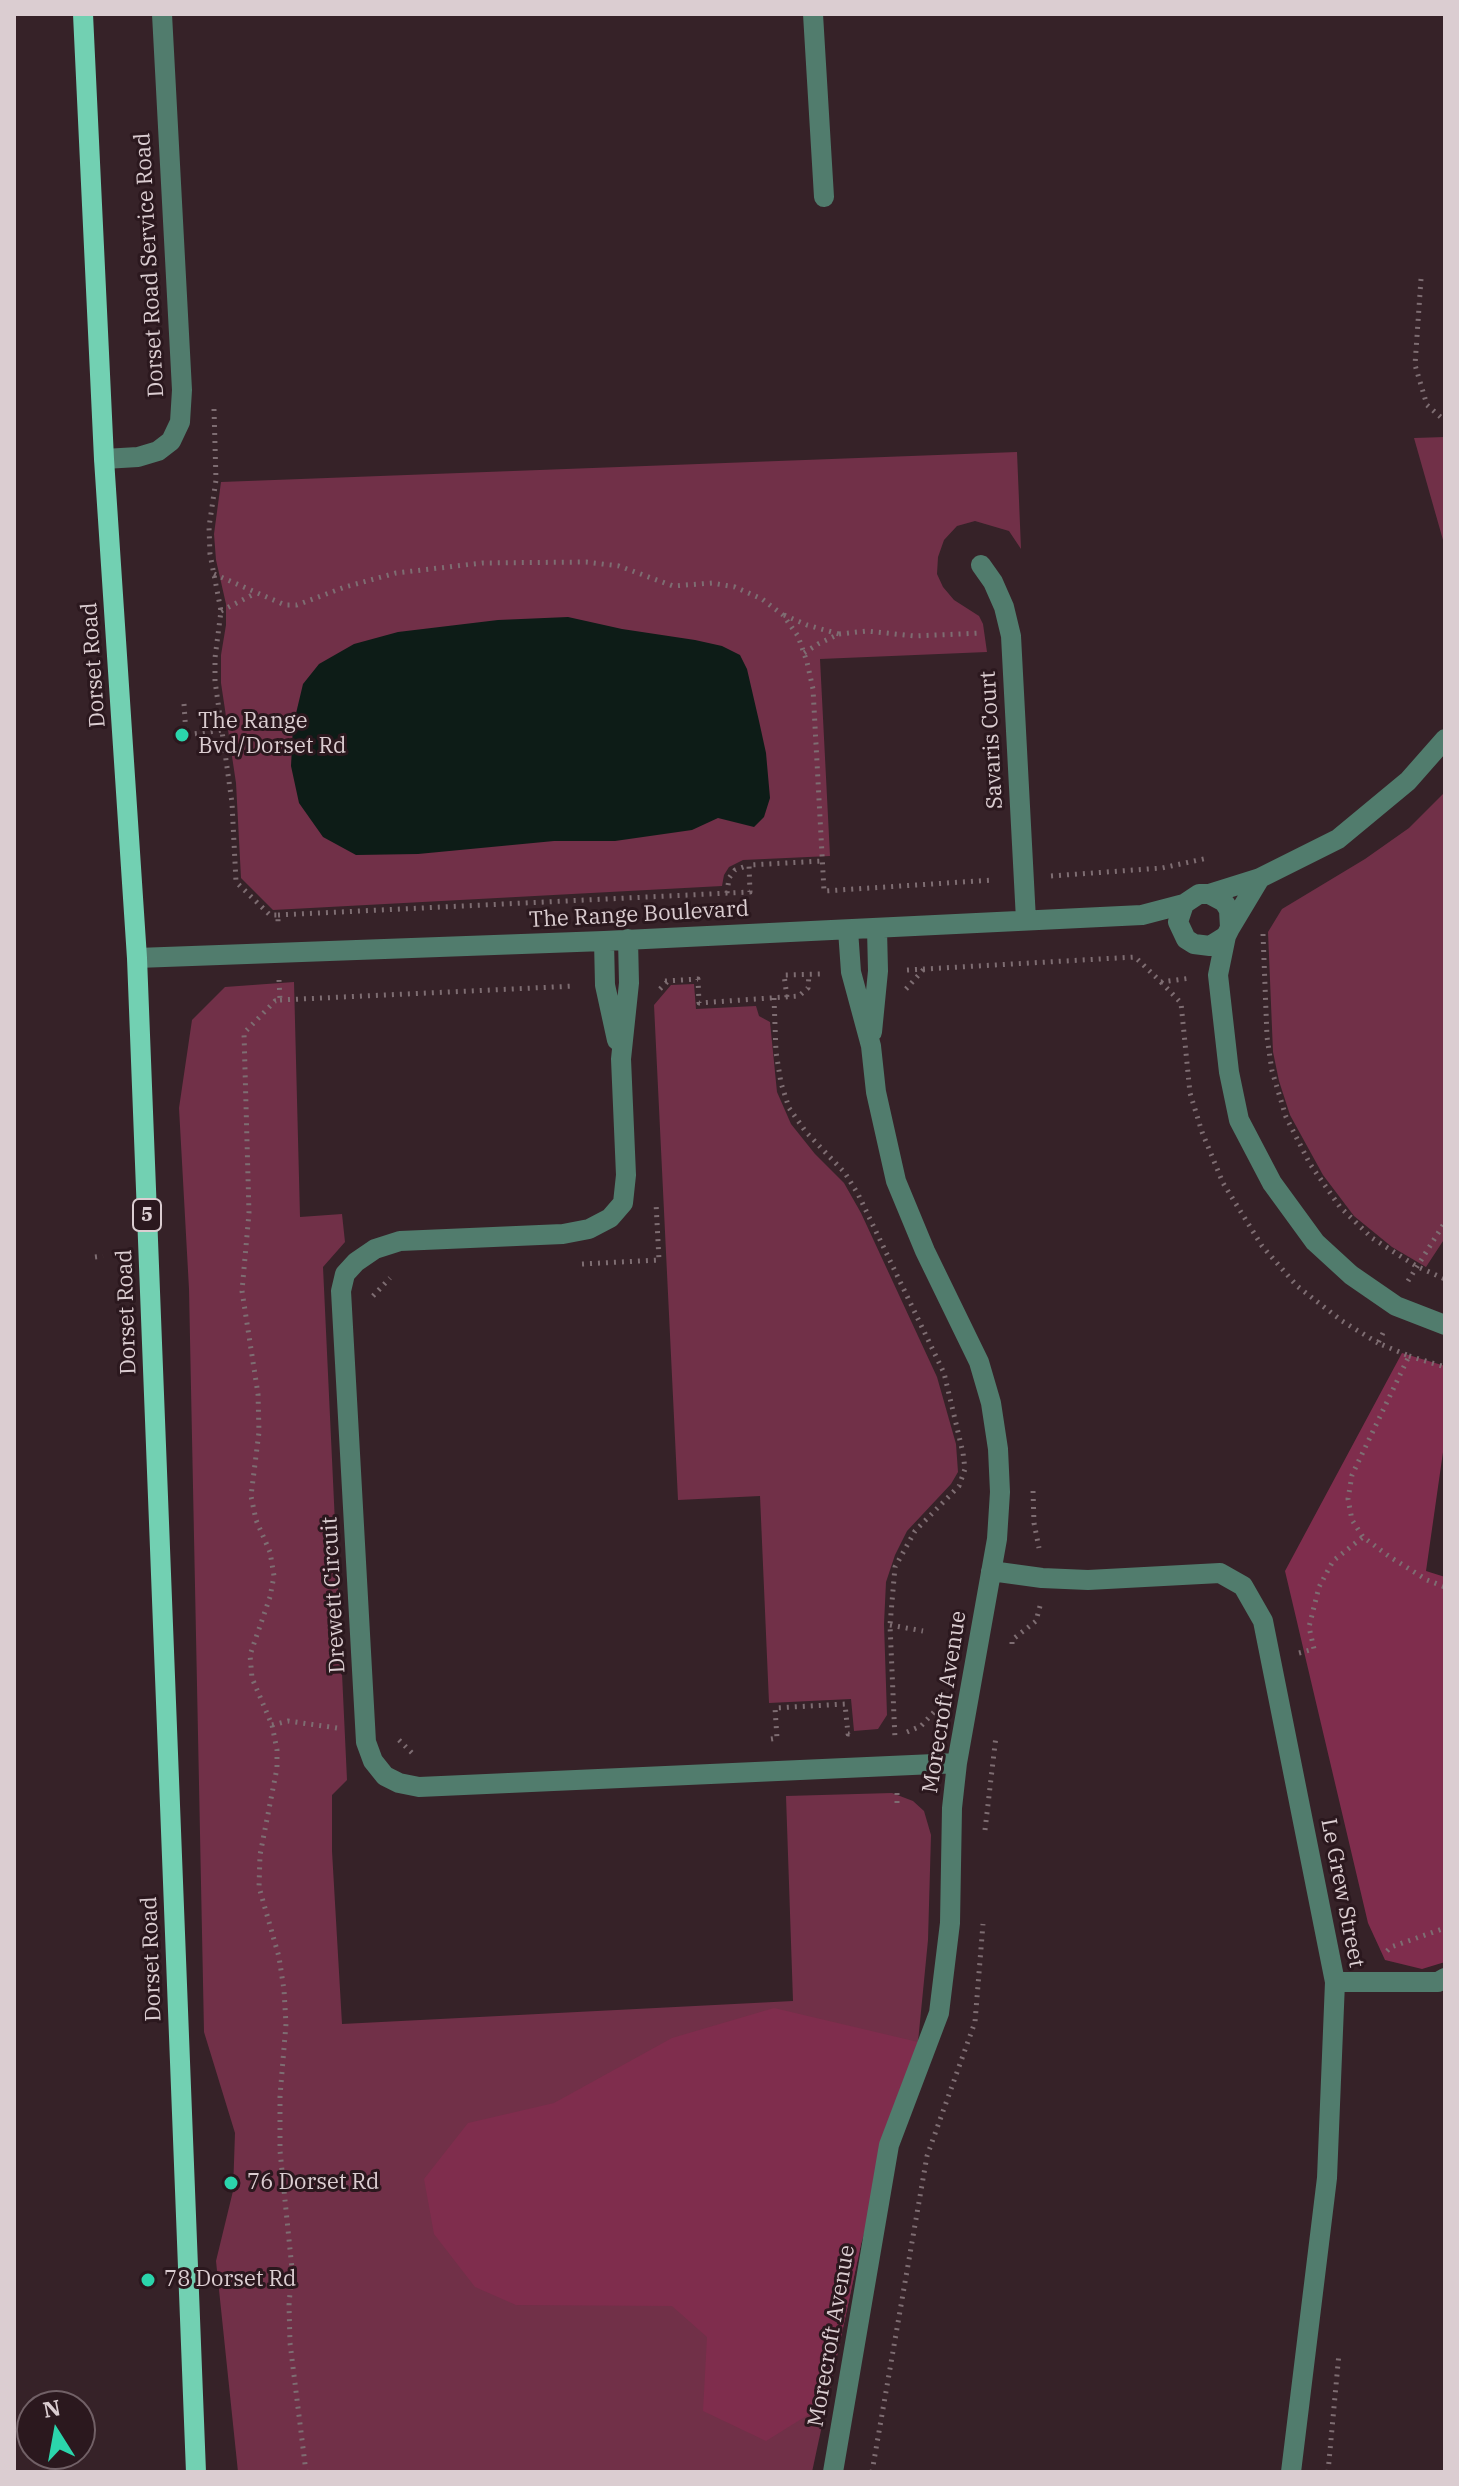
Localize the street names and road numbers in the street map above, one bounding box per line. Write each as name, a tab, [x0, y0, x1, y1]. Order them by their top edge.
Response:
street label: Dorset Road Service Road	[130, 132, 170, 398]
street label: Dorset Road	[76, 601, 112, 729]
street label: Savaris Court	[975, 670, 1009, 810]
street label: The Range Boulevard	[528, 896, 750, 934]
road number: 5	[133, 1199, 161, 1231]
street label: Dorset Road	[112, 1249, 142, 1375]
street label: Drewett Circuit	[317, 1516, 351, 1674]
street label: Morecroft Avenue	[918, 1609, 972, 1795]
street label: Le Grew Street	[1315, 1816, 1369, 1970]
street label: Dorset Road	[137, 1896, 167, 2022]
street label: Morecroft Avenue	[803, 2243, 861, 2429]

